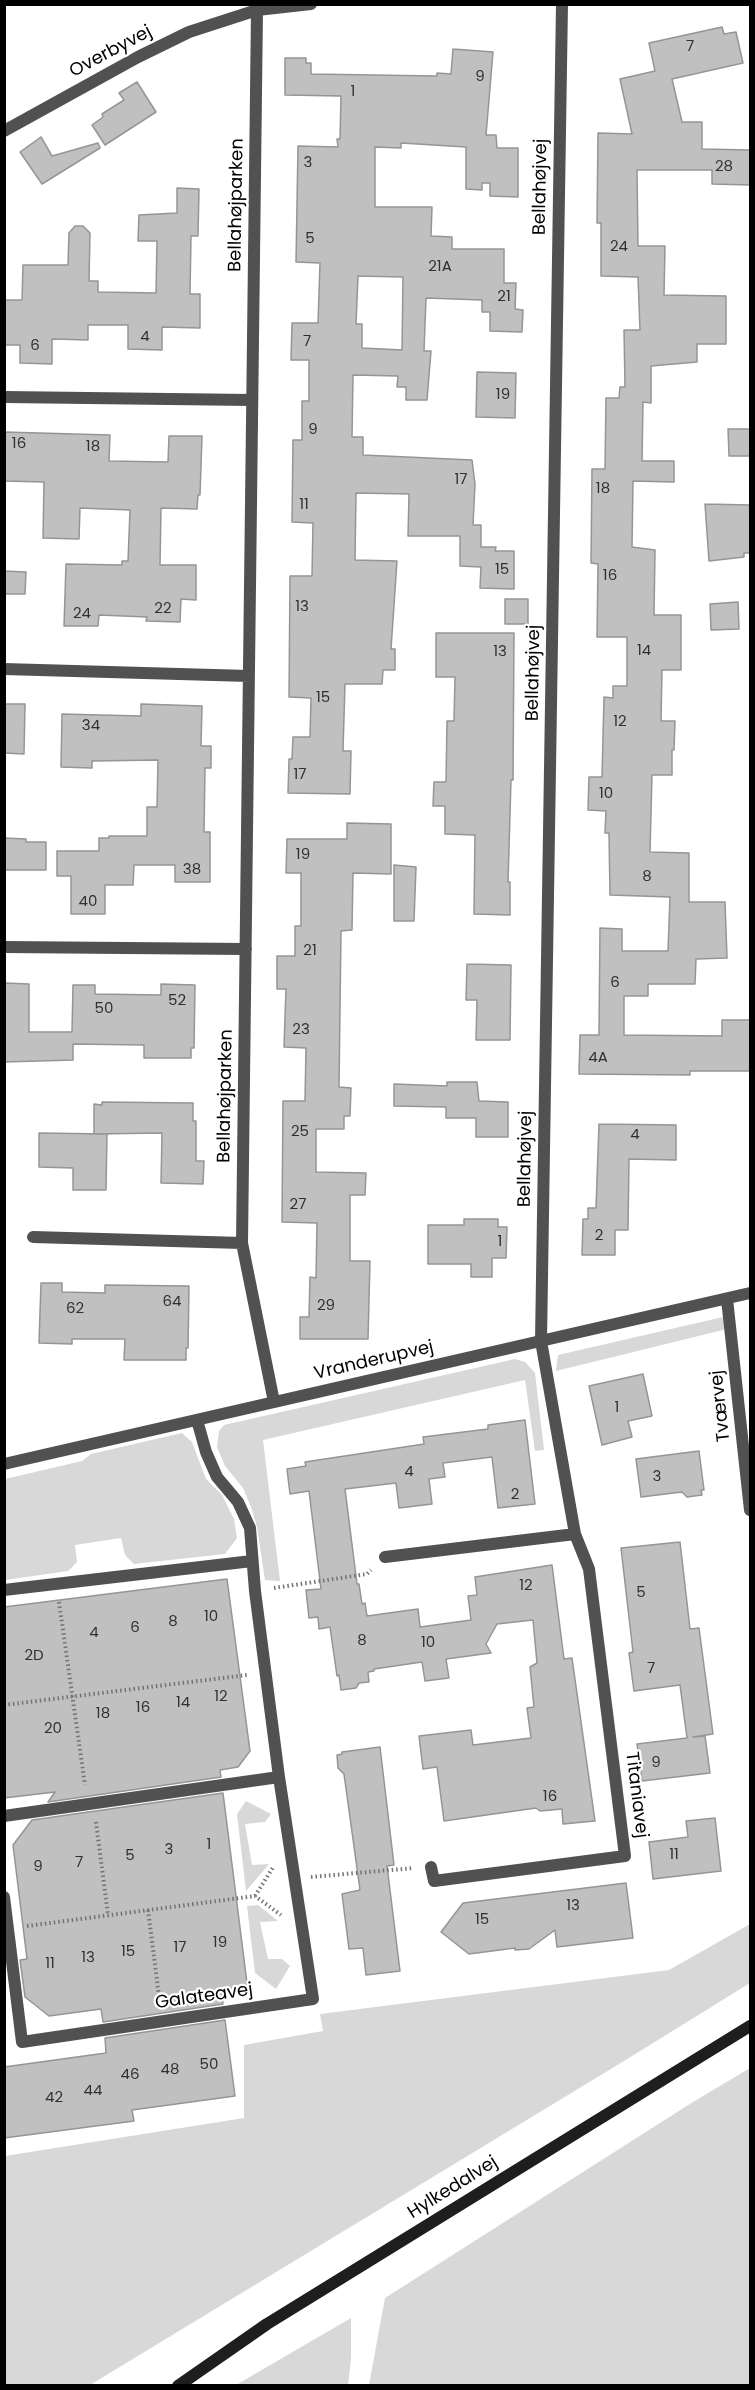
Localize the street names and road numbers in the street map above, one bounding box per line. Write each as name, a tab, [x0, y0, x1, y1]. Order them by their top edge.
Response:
street label: Overbyvej	[66, 21, 156, 83]
street label: Bellahøjparken	[225, 138, 249, 272]
street label: Bellahøjvej	[529, 139, 553, 235]
street label: Bellahøjvej	[522, 625, 546, 721]
street label: Bellahøjparken	[214, 1029, 238, 1163]
street label: Bellahøjvej	[514, 1111, 538, 1207]
street label: Vranderupvej	[312, 1337, 436, 1385]
street label: Tværvej	[706, 1369, 736, 1443]
street label: Titaniavej	[620, 1751, 652, 1839]
street label: Galateavej	[154, 1979, 254, 2015]
street label: Hylkedalvej	[404, 2152, 502, 2224]

